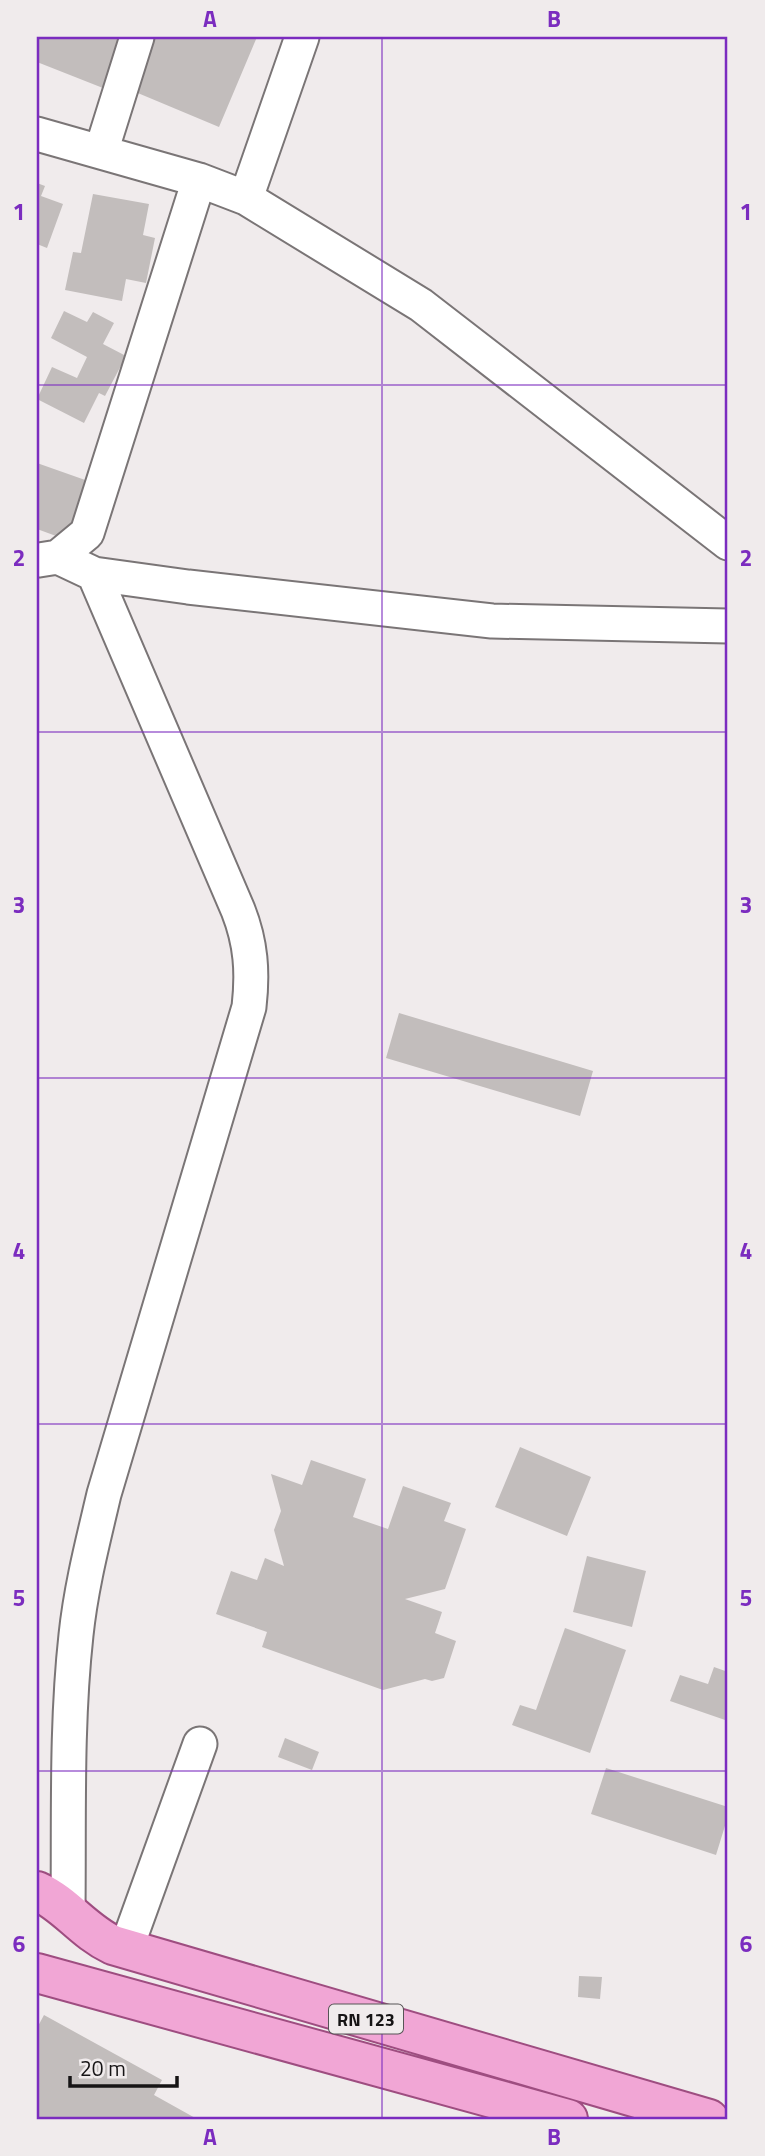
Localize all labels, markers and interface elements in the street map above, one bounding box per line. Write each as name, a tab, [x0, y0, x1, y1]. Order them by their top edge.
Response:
text: A	[203, 1, 217, 36]
text: B	[547, 1, 561, 36]
text: 1	[13, 194, 25, 229]
text: 1	[740, 194, 752, 229]
text: 2	[13, 540, 25, 575]
text: 2	[740, 540, 752, 575]
text: 3	[13, 887, 25, 922]
text: 3	[740, 887, 752, 922]
text: 4	[13, 1233, 25, 1268]
text: 4	[740, 1233, 752, 1268]
text: 5	[13, 1580, 25, 1615]
text: 5	[740, 1580, 752, 1615]
text: 6	[13, 1926, 26, 1961]
text: 6	[740, 1926, 753, 1961]
road number: RN 123	[329, 2005, 403, 2034]
scale bar	[70, 2044, 177, 2088]
text: 20 m	[80, 2052, 126, 2084]
text: A	[203, 2119, 217, 2154]
text: B	[547, 2119, 561, 2154]

